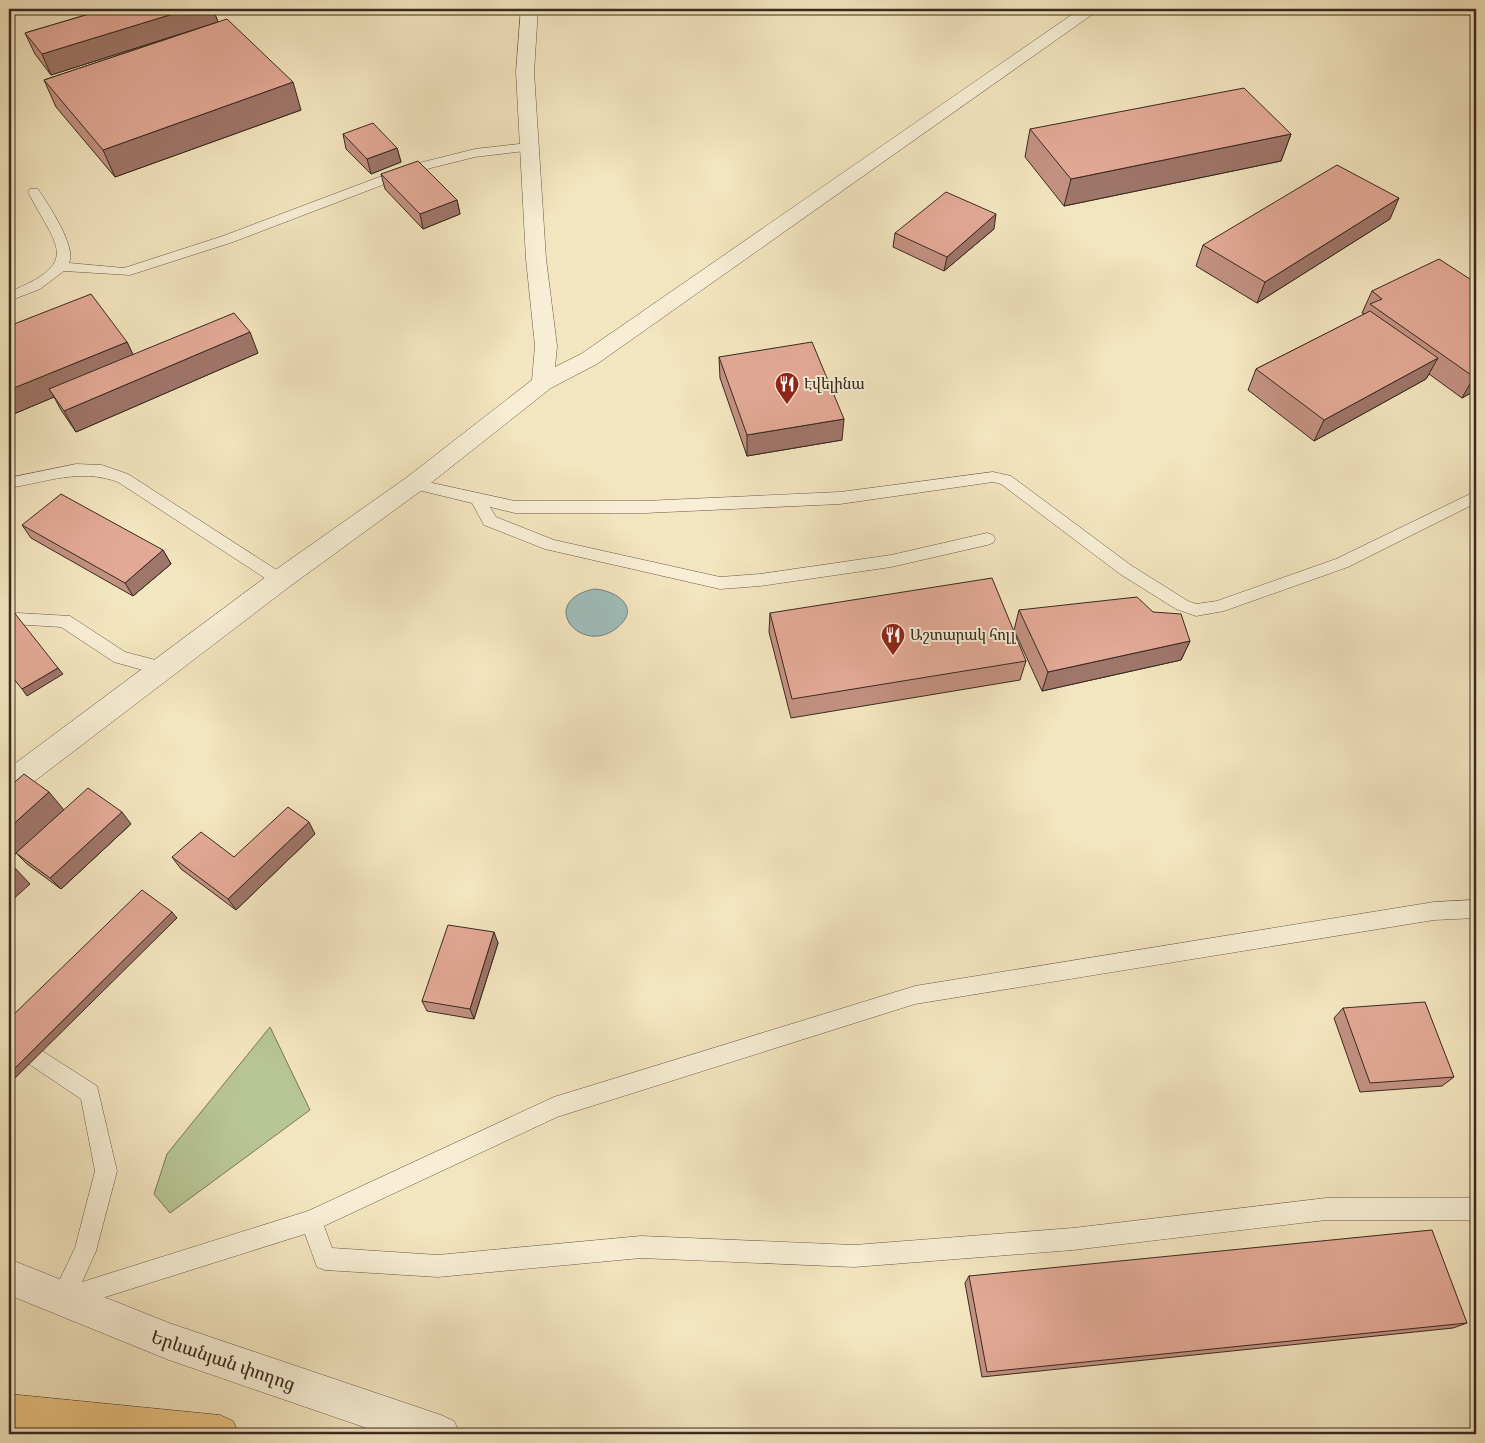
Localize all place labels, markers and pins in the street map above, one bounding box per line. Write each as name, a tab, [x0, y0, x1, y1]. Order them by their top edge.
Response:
restaurant icon: Էվելինա	[774, 371, 800, 405]
place label: Էվելինա	[804, 375, 865, 393]
restaurant icon: Աշտարակ հոլլ	[880, 622, 906, 656]
place label: Աշտարակ հոլլ	[910, 626, 1016, 644]

